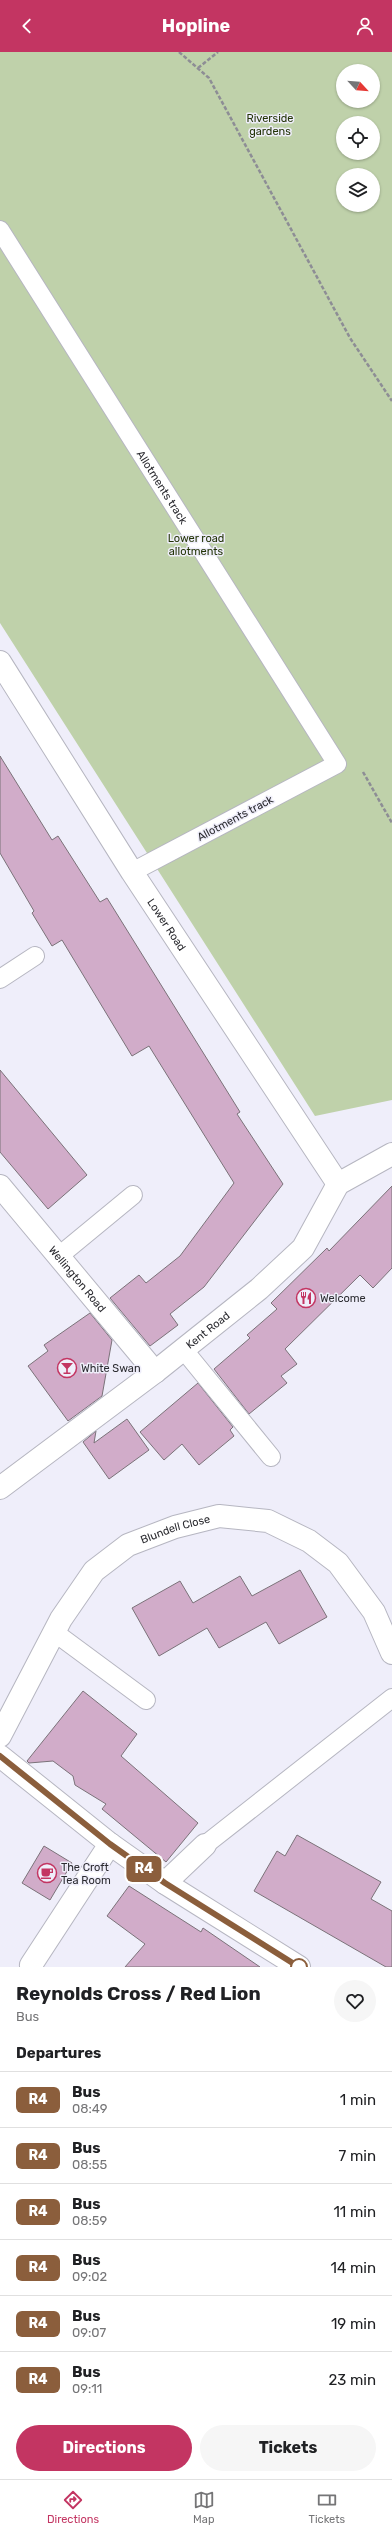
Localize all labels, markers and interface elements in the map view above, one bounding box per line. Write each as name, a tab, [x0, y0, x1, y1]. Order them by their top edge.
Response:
icon: back	[16, 15, 38, 37]
text: Hopline	[162, 15, 230, 37]
icon: person	[354, 15, 376, 37]
north arrow	[336, 64, 380, 108]
map controls	[336, 64, 380, 212]
park label: Riverside gardens	[246, 112, 294, 138]
button: locate	[336, 116, 380, 160]
button: layers	[336, 168, 380, 212]
street label: Allotments track	[134, 448, 190, 527]
park label: Lower road allotments	[168, 532, 224, 558]
street label: Allotments track	[195, 793, 276, 844]
street label: Lower Road	[144, 896, 188, 953]
street label: Wellington Road	[46, 1244, 108, 1315]
restaurant icon: Welcome	[295, 1287, 317, 1309]
place label: Welcome	[320, 1292, 366, 1305]
street label: Kent Road	[184, 1309, 232, 1352]
bar icon: White Swan	[56, 1357, 78, 1379]
place label: White Swan	[81, 1362, 141, 1375]
street label: Blundell Close	[139, 1512, 211, 1547]
line badge: R4	[126, 1856, 162, 1882]
text: R4	[134, 1860, 154, 1877]
place label: The Croft Tea Room	[61, 1861, 111, 1887]
cafe icon: The Croft Tea Room	[36, 1862, 58, 1884]
unlabelled marker	[290, 1958, 308, 1976]
button: heart	[334, 1980, 376, 2022]
text: Reynolds Cross / Red Lion	[16, 1982, 261, 2005]
text: Bus	[16, 2009, 39, 2024]
text: Departures	[16, 2044, 101, 2062]
text: Bus	[72, 2083, 100, 2101]
text: R4	[28, 2091, 48, 2108]
text: 1 min	[340, 2091, 376, 2109]
text: 08:49	[72, 2101, 108, 2116]
text: Bus	[72, 2139, 100, 2157]
text: R4	[28, 2147, 48, 2164]
text: 7 min	[339, 2147, 376, 2165]
text: 08:55	[72, 2157, 107, 2172]
text: Bus	[72, 2195, 100, 2213]
text: R4	[28, 2203, 48, 2220]
text: 11 min	[333, 2203, 376, 2221]
text: 08:59	[72, 2213, 107, 2228]
text: Bus	[72, 2251, 100, 2269]
text: R4	[28, 2259, 48, 2276]
text: 14 min	[331, 2259, 376, 2277]
text: 09:02	[72, 2269, 107, 2284]
text: Bus	[72, 2307, 100, 2325]
text: R4	[28, 2315, 48, 2332]
text: 19 min	[331, 2315, 376, 2333]
text: 09:07	[72, 2325, 106, 2340]
text: Bus	[72, 2363, 100, 2381]
text: R4	[28, 2371, 48, 2388]
text: 23 min	[328, 2371, 376, 2389]
text: 09:11	[72, 2381, 102, 2396]
button: Directions	[16, 2425, 192, 2471]
button: Tickets	[200, 2425, 376, 2471]
tab: Directions	[47, 2489, 99, 2526]
tab: Map	[193, 2489, 215, 2526]
tab: Tickets	[309, 2489, 345, 2526]

